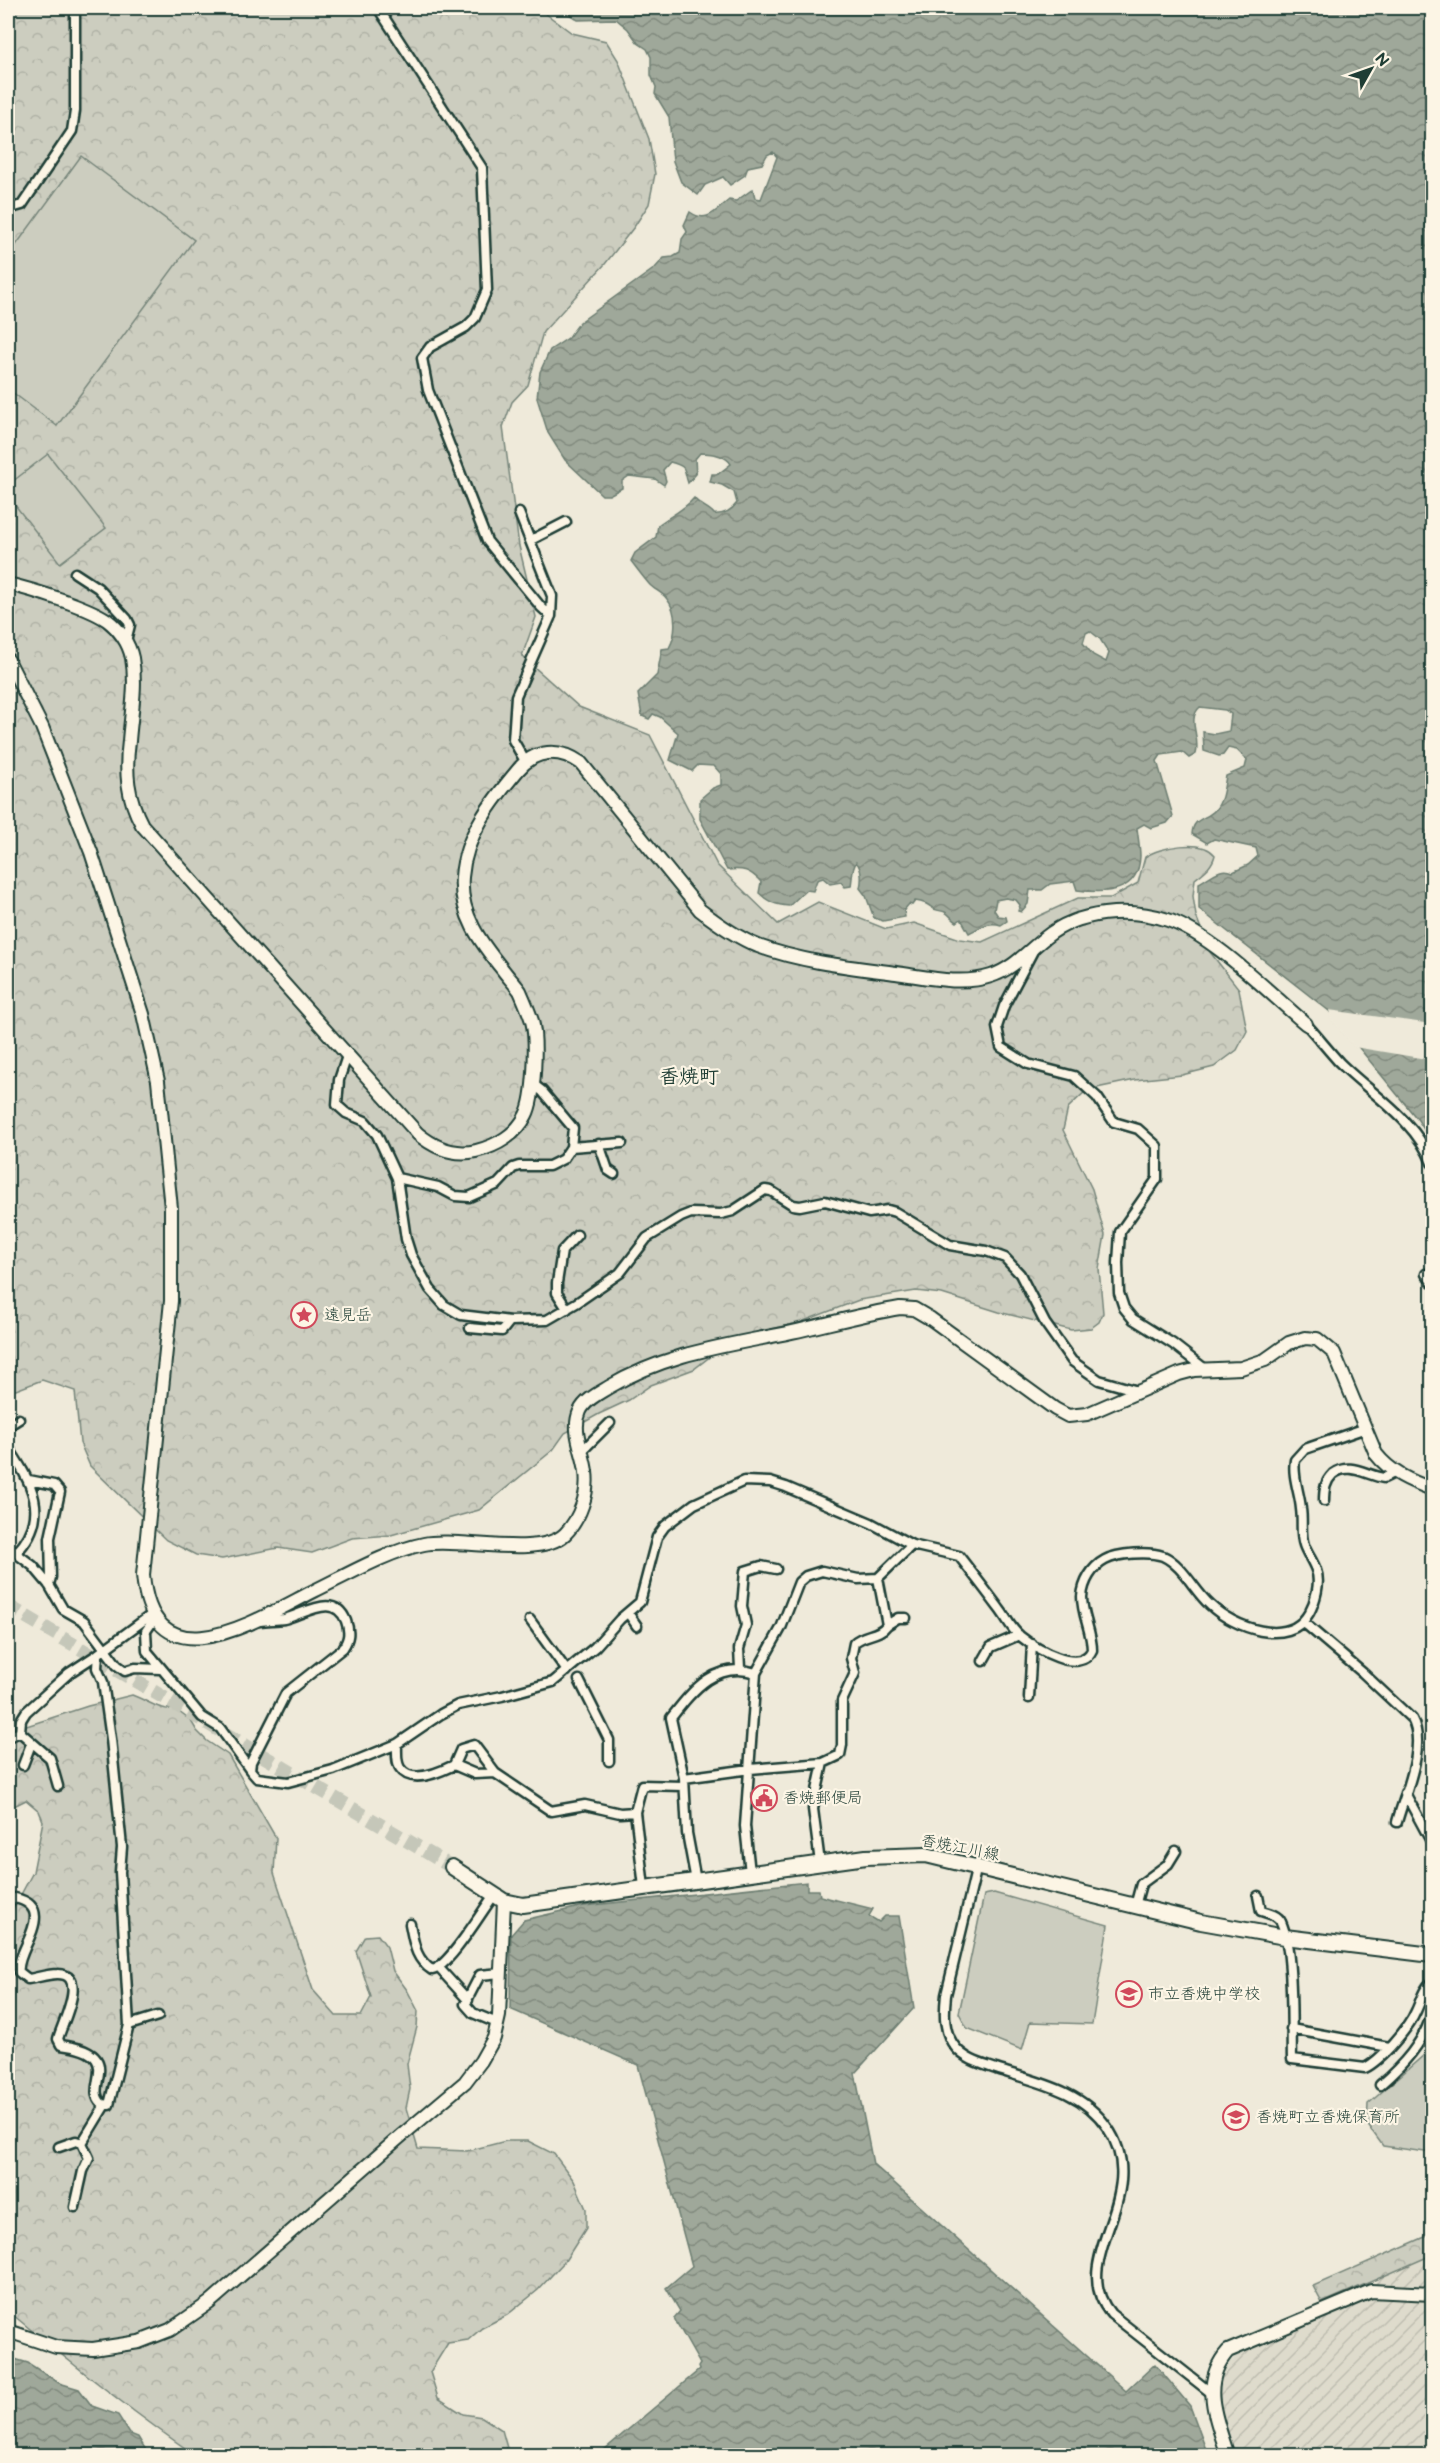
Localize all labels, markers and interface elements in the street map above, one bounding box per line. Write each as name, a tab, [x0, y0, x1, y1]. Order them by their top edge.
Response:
north arrow	[1341, 39, 1401, 99]
text: N	[1370, 50, 1392, 71]
district label: 香焼町	[659, 1065, 719, 1089]
place icon: 遠見岳	[289, 1300, 319, 1330]
place label: 遠見岳	[324, 1306, 372, 1325]
public building icon: 香焼郵便局	[749, 1783, 779, 1813]
place label: 香焼郵便局	[783, 1789, 863, 1808]
street label: 香焼江川線	[919, 1831, 1001, 1865]
school or university icon: 市立香焼中学校	[1114, 1979, 1144, 2009]
place label: 市立香焼中学校	[1148, 1985, 1260, 2004]
school or university icon: 香焼町立香焼保育所	[1221, 2102, 1251, 2132]
place label: 香焼町立香焼保育所	[1256, 2108, 1400, 2127]

